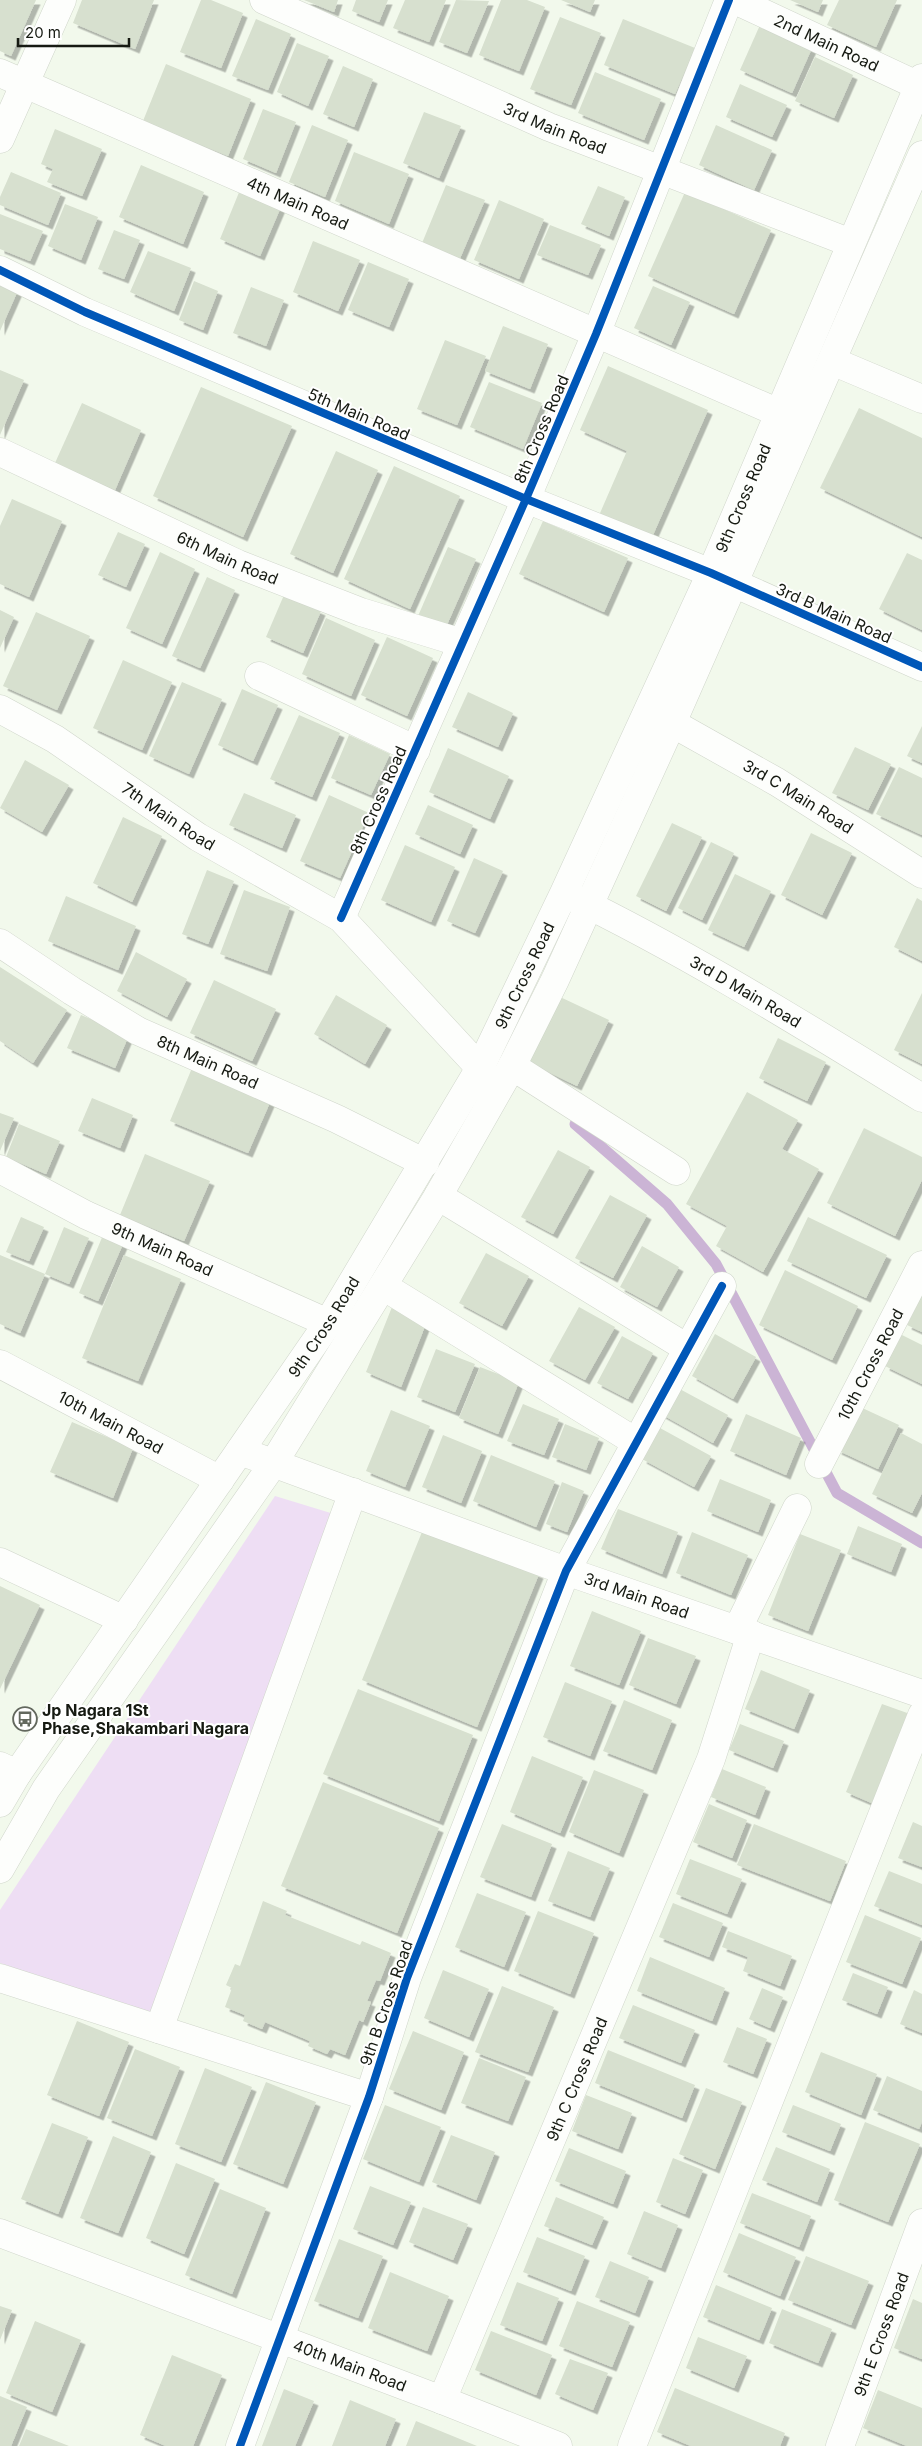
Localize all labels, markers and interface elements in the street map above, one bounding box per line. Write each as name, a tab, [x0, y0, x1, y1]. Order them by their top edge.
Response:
street label: 2nd Main Road	[771, 10, 882, 76]
scale bar	[18, 15, 129, 47]
text: 20 m	[25, 23, 61, 42]
street label: 3rd Main Road	[500, 98, 609, 158]
street label: 4th Main Road	[244, 172, 352, 234]
street label: 8th Cross Road	[509, 372, 573, 486]
street label: 5th Main Road	[305, 384, 413, 444]
street label: 9th Cross Road	[711, 441, 775, 556]
street label: 6th Main Road	[174, 527, 281, 589]
street label: 3rd B Main Road	[773, 578, 895, 648]
street label: 8th Cross Road	[345, 743, 411, 857]
street label: 3rd C Main Road	[739, 755, 857, 838]
street label: 7th Main Road	[118, 778, 219, 855]
street label: 9th Cross Road	[490, 919, 559, 1032]
street label: 3rd D Main Road	[686, 951, 805, 1032]
street label: 8th Main Road	[154, 1031, 262, 1093]
street label: 9th Main Road	[108, 1218, 216, 1280]
street label: 9th Cross Road	[284, 1273, 364, 1381]
street label: 10th Cross Road	[833, 1305, 908, 1424]
street label: 10th Main Road	[55, 1386, 166, 1458]
street label: 3rd Main Road	[581, 1568, 692, 1623]
place label: Jp Nagara 1St Phase,Shakambari Nagara	[42, 1700, 249, 1738]
bus stop icon: Jp Nagara 1St Phase,Shakambari Nagara	[12, 1706, 38, 1732]
street label: 9th B Cross Road	[355, 1938, 417, 2068]
street label: 9th C Cross Road	[542, 2014, 612, 2144]
street label: 9th E Cross Road	[849, 2270, 913, 2399]
street label: 40th Main Road	[290, 2335, 409, 2396]

